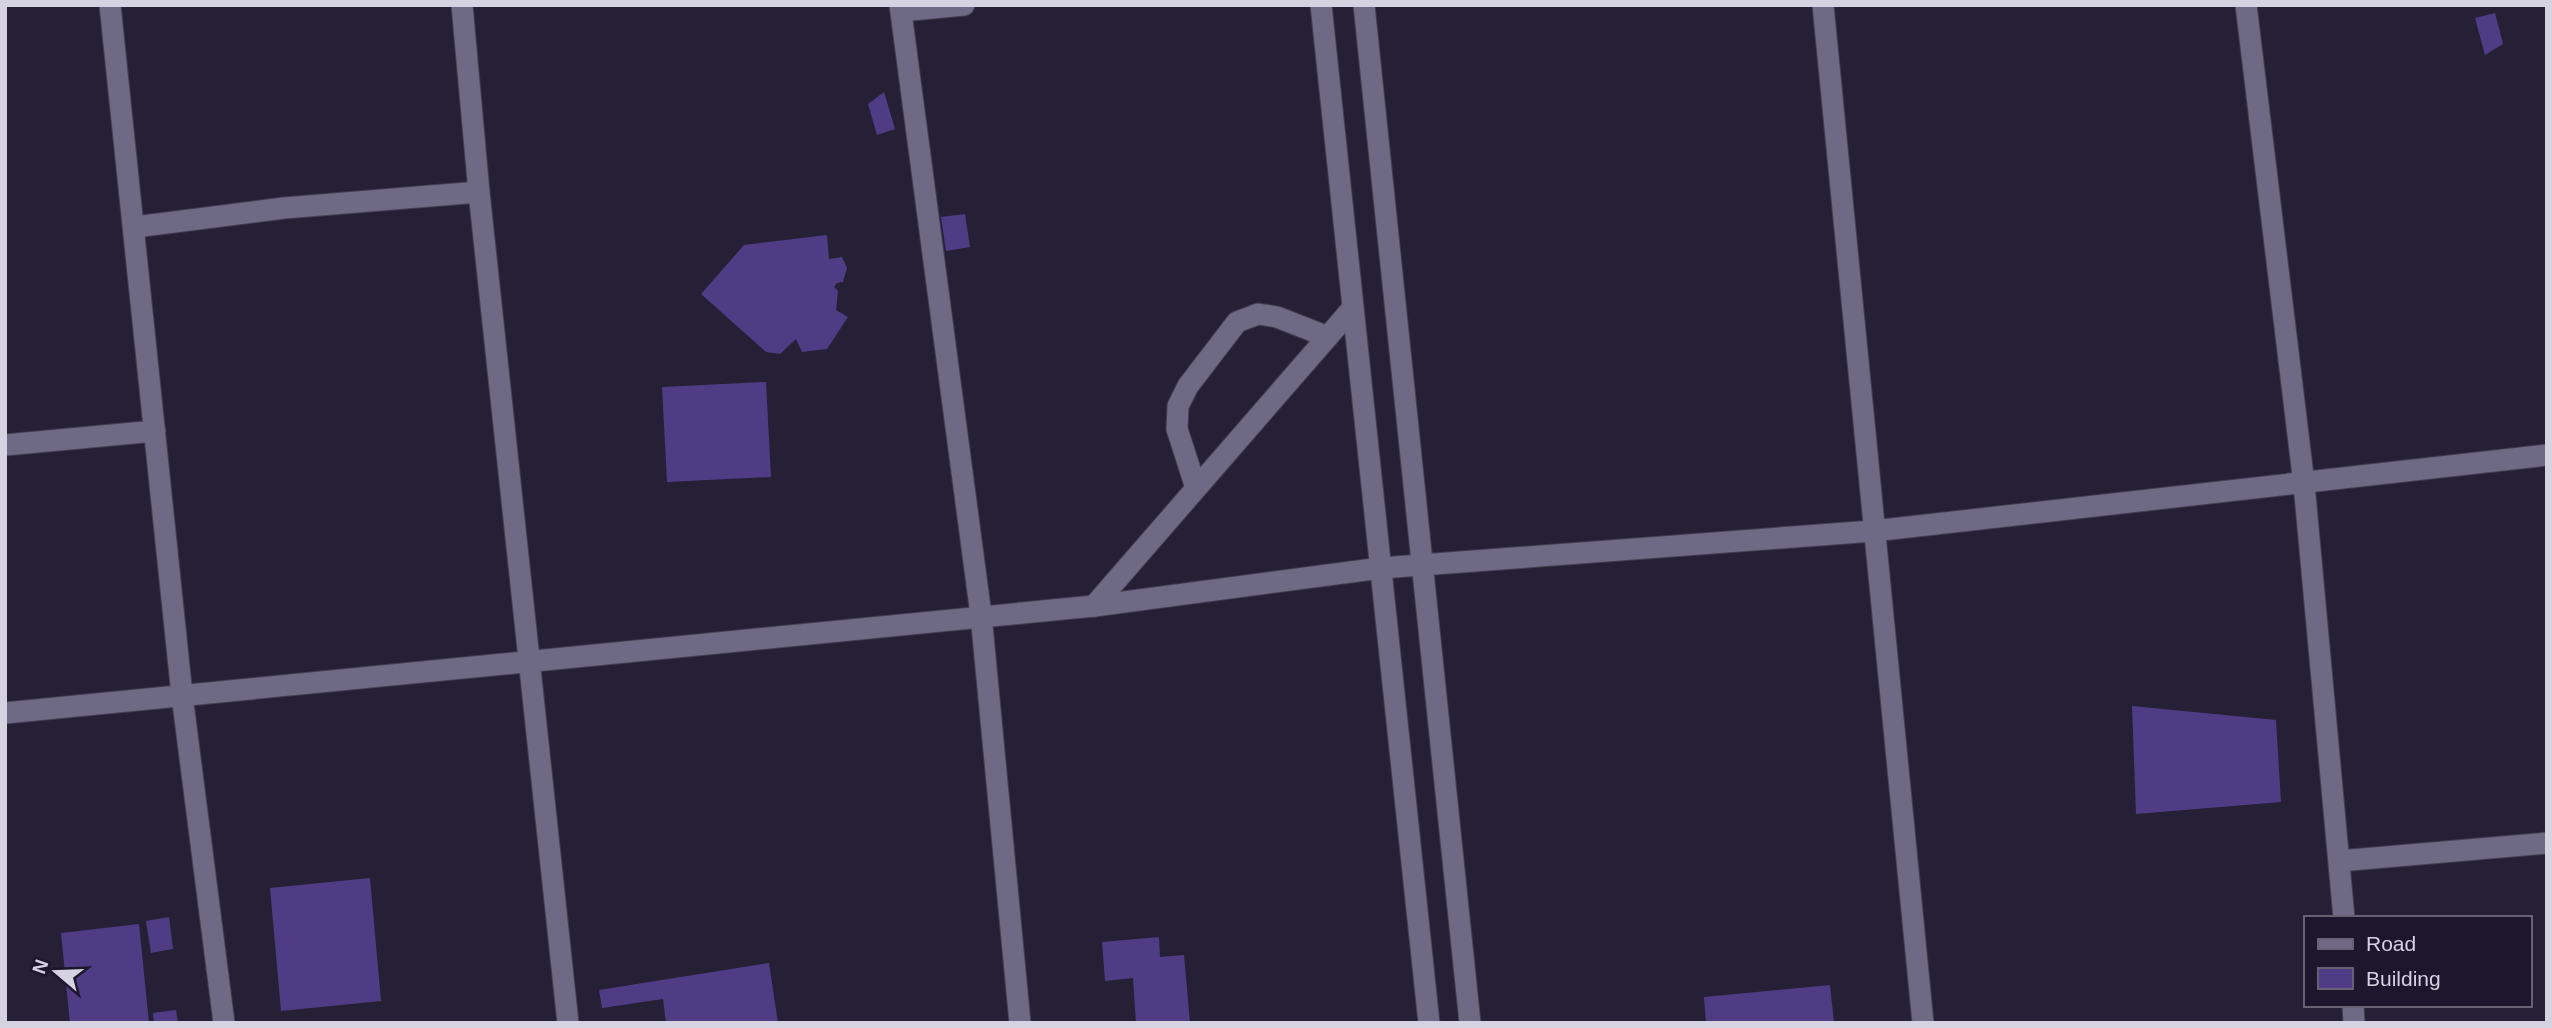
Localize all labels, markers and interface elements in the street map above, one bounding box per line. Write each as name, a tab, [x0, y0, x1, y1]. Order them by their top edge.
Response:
legend	[2304, 916, 2531, 1007]
text: Road	[2366, 932, 2416, 955]
north arrow	[21, 937, 91, 1007]
text: N	[28, 957, 53, 977]
text: Building	[2366, 967, 2441, 990]

